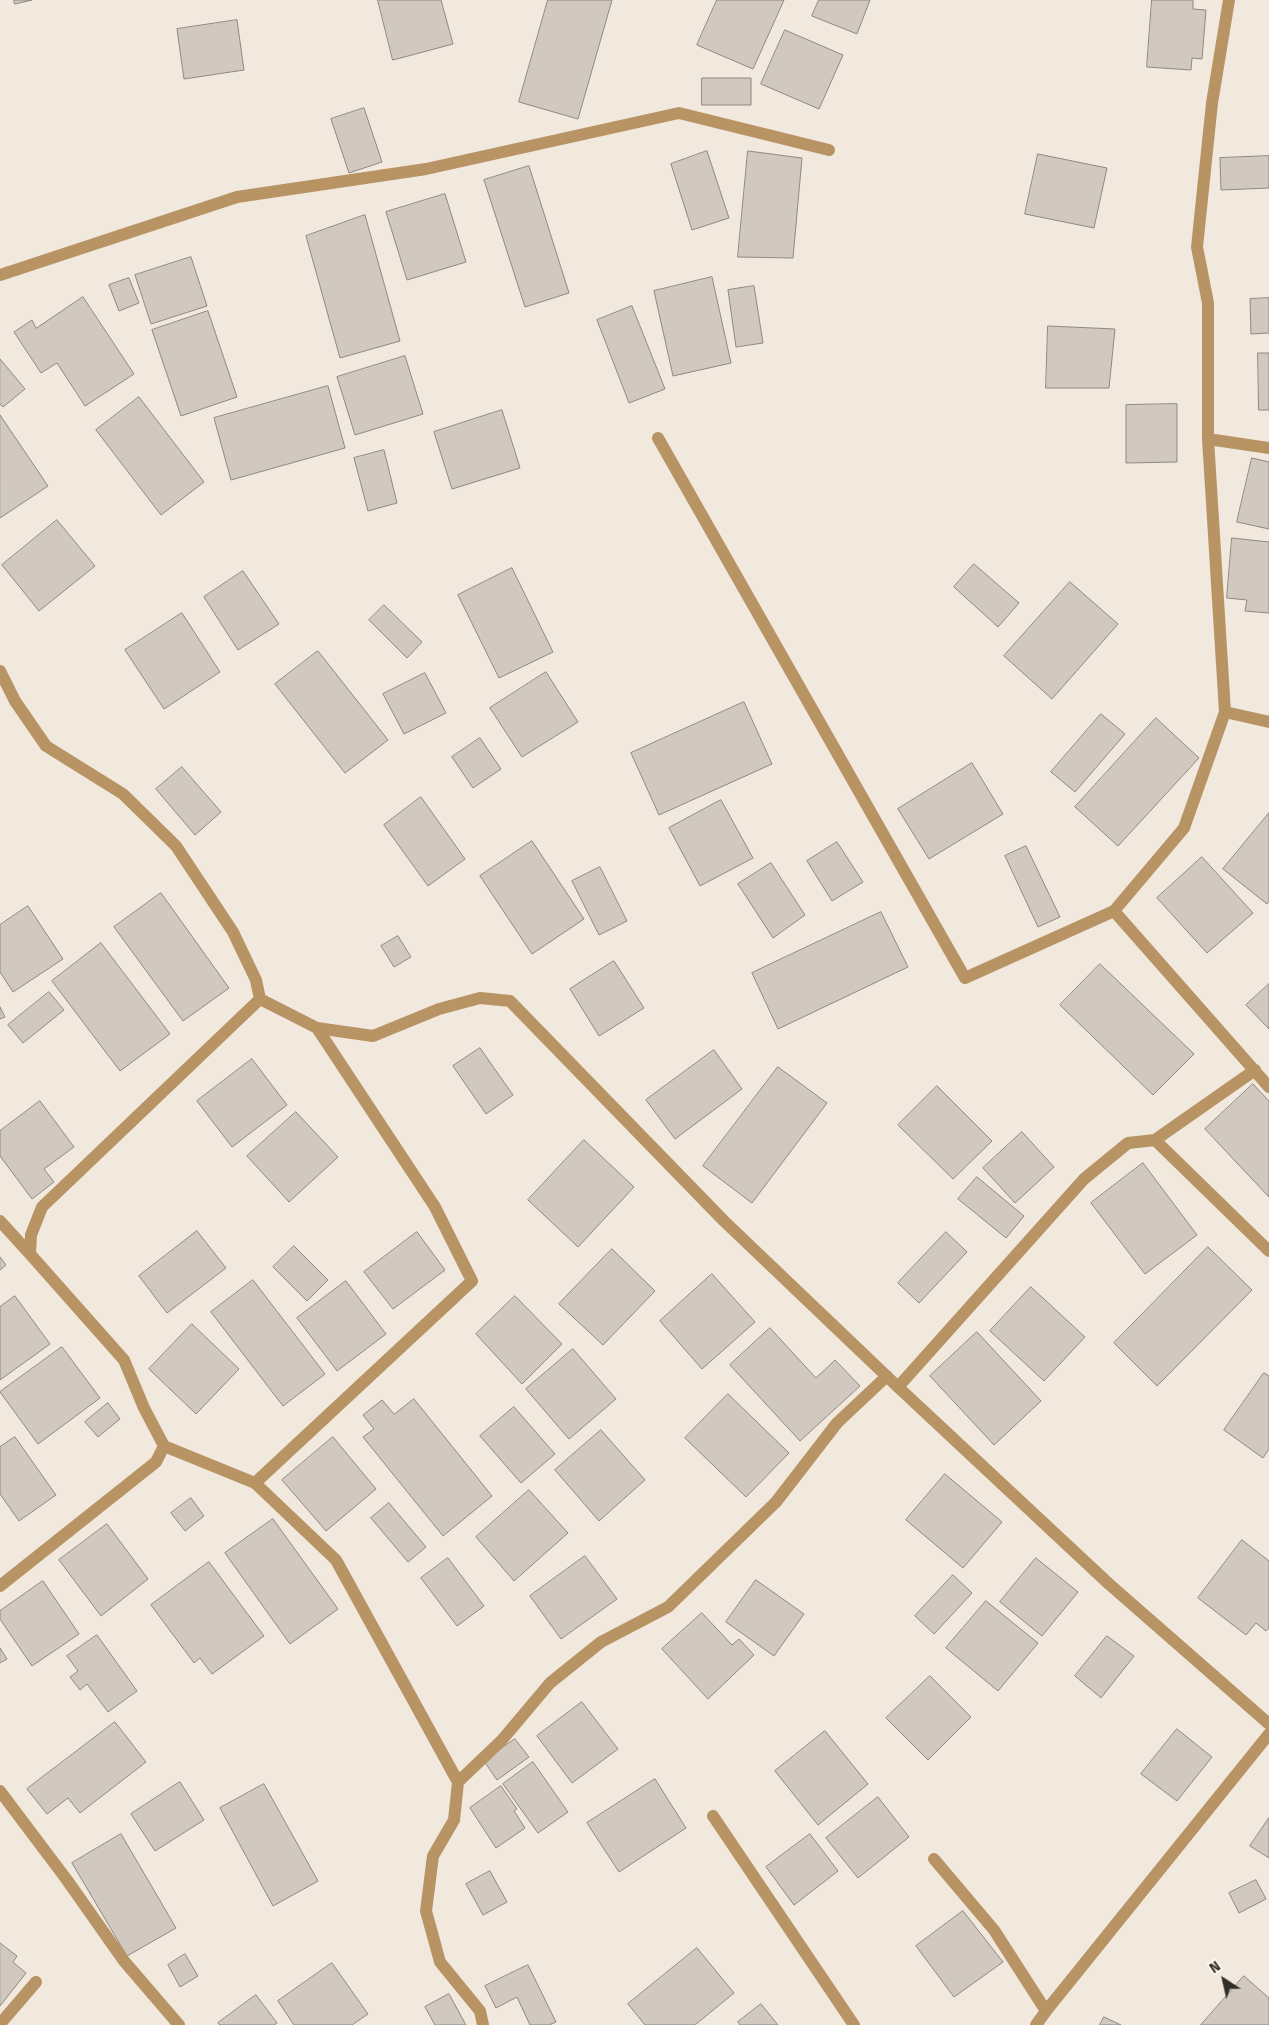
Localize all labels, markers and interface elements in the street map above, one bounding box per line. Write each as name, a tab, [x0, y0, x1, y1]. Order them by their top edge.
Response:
north arrow	[1199, 1955, 1249, 2005]
text: N	[1206, 1958, 1224, 1977]

